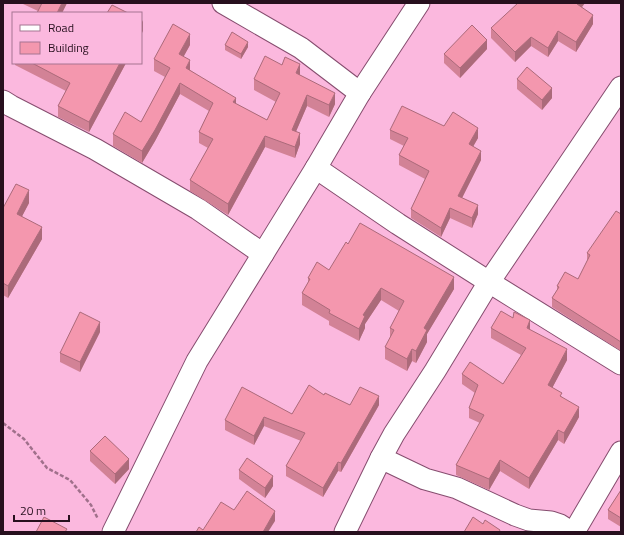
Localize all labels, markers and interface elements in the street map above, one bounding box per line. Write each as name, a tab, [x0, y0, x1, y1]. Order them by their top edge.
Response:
legend	[12, 12, 142, 64]
text: Road	[48, 18, 74, 37]
text: Building	[48, 38, 89, 57]
scale bar	[14, 497, 69, 523]
text: 20 m	[20, 501, 46, 520]

